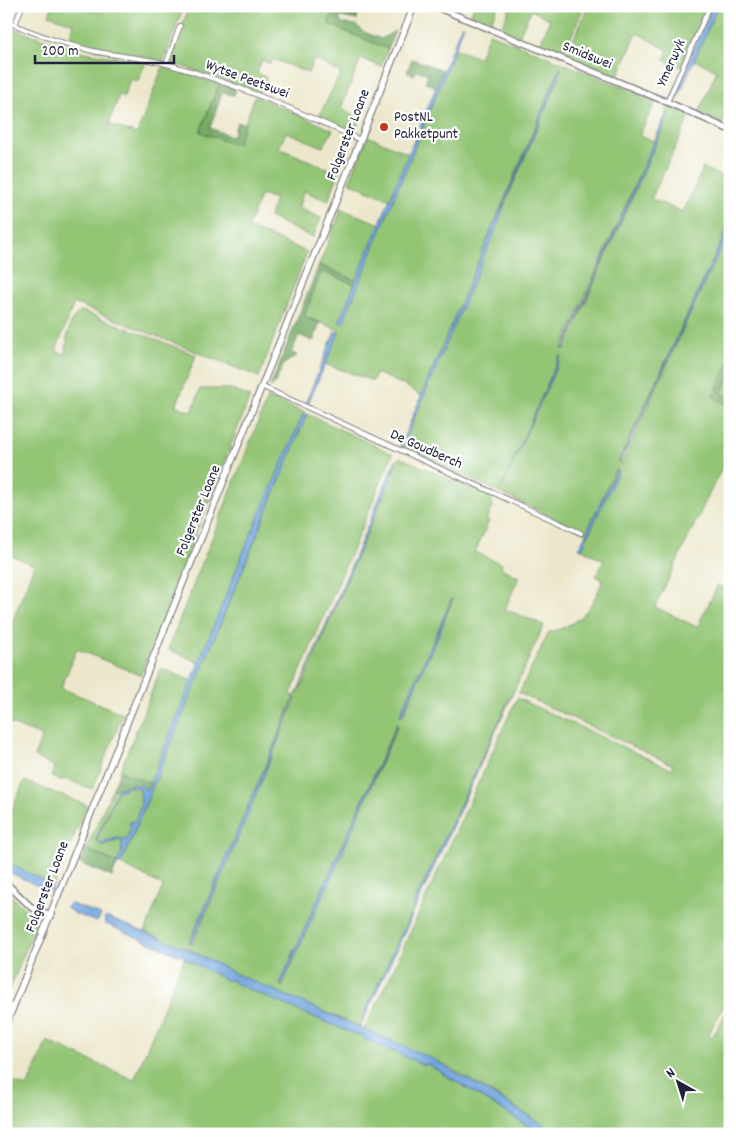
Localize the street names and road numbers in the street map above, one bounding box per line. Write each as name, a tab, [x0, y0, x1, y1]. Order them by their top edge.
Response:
street label: Smidswei	[559, 36, 615, 76]
street label: Ymerwyk	[652, 36, 692, 90]
street label: Wytse Peetswei	[202, 55, 292, 105]
street label: Folgerster Loane	[321, 86, 377, 184]
street label: De Goudberch	[386, 424, 466, 476]
street label: Folgerster Loane	[171, 462, 227, 560]
street label: Folgerster Loane	[20, 838, 76, 936]

